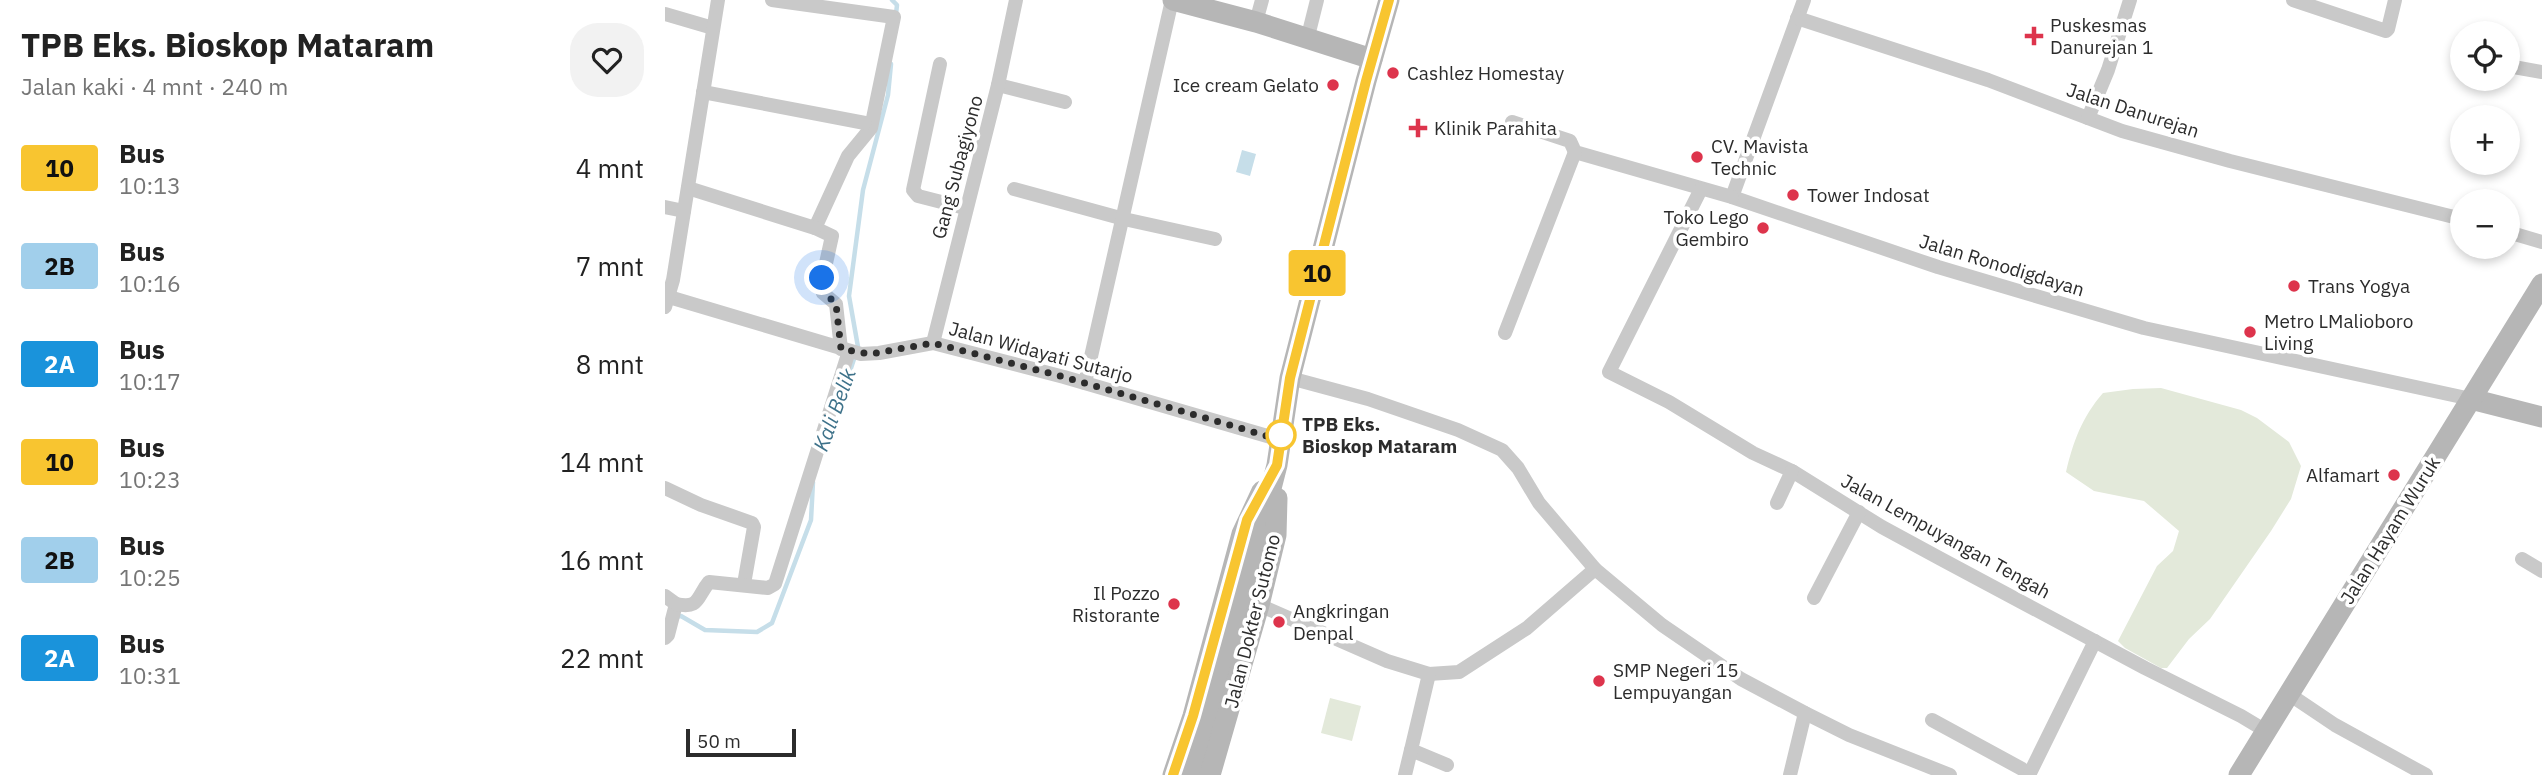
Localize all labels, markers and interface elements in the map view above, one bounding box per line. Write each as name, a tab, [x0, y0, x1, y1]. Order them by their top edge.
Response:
place label: Puskesmas Danurejan 1	[2050, 13, 2153, 59]
map controls	[2450, 21, 2520, 259]
button: locate	[2450, 21, 2520, 91]
text: TPB Eks. Bioskop Mataram	[21, 23, 434, 66]
button: heart	[570, 23, 644, 97]
marker: Puskesmas Danurejan 1	[2024, 26, 2044, 46]
place label: Cashlez Homestay	[1407, 61, 1565, 85]
marker: Cashlez Homestay	[1385, 65, 1401, 81]
text: Jalan kaki · 4 mnt · 240 m	[21, 71, 288, 101]
place label: Ice cream Gelato	[1173, 73, 1319, 97]
marker: Ice cream Gelato	[1325, 77, 1341, 93]
street label: Jalan Danurejan	[2064, 77, 2202, 143]
street label: Gang Subagiyono	[926, 92, 988, 242]
button: +	[2450, 105, 2520, 175]
place label: Klinik Parahita	[1434, 116, 1557, 140]
marker: Klinik Parahita	[1408, 118, 1428, 138]
place label: CV. Mavista Technic	[1711, 134, 1808, 180]
text: Bus	[119, 136, 165, 170]
marker: CV. Mavista Technic	[1689, 149, 1705, 165]
text: 4 mnt	[576, 151, 644, 185]
text: 10	[45, 152, 74, 184]
text: 10:13	[119, 170, 181, 200]
place label: Tower Indosat	[1807, 183, 1930, 207]
marker: Tower Indosat	[1785, 187, 1801, 203]
button: −	[2450, 189, 2520, 259]
place label: Toko Lego Gembiro	[1664, 205, 1749, 251]
marker: Toko Lego Gembiro	[1755, 220, 1771, 236]
street label: Jalan Ronodigdayan	[1917, 228, 2087, 302]
text: Bus	[119, 234, 165, 268]
text: 7 mnt	[576, 249, 644, 283]
text: 2B	[44, 250, 75, 282]
line badge: 10	[1285, 250, 1349, 296]
text: 10	[1303, 257, 1331, 289]
your location	[804, 260, 839, 295]
text: 10:16	[119, 268, 181, 298]
place label: Trans Yogya	[2308, 274, 2410, 298]
marker: Trans Yogya	[2286, 278, 2302, 294]
place label: Metro LMalioboro Living	[2264, 309, 2413, 355]
street label: Jalan Widayati Sutarjo	[946, 316, 1136, 388]
marker: Metro LMalioboro Living	[2242, 324, 2258, 340]
text: Bus	[119, 332, 165, 366]
text: 8 mnt	[576, 347, 644, 381]
text: 2A	[44, 348, 75, 380]
water label: Kali Belik	[806, 363, 862, 455]
text: 10:17	[119, 366, 181, 396]
place label: TPB Eks. Bioskop Mataram	[1302, 412, 1457, 458]
marker: TPB Eks. Bioskop Mataram	[1266, 420, 1296, 450]
text: Bus	[119, 430, 165, 464]
text: 14 mnt	[560, 445, 644, 479]
text: 10	[45, 446, 74, 478]
street label: Jalan Hayam Wuruk	[2335, 452, 2445, 608]
place label: Alfamart	[2306, 463, 2380, 487]
text: 10:23	[119, 464, 181, 494]
marker: Alfamart	[2386, 467, 2402, 483]
street label: Jalan Lempuyangan Tengah	[1837, 468, 2055, 604]
text: Bus	[119, 528, 165, 562]
street label: Jalan Dokter Sutomo	[1219, 532, 1285, 710]
text: 16 mnt	[560, 543, 644, 577]
text: 2B	[44, 544, 75, 576]
text: 10:25	[119, 562, 181, 592]
place label: Il Pozzo Ristorante	[1072, 581, 1160, 627]
marker: Il Pozzo Ristorante	[1166, 596, 1182, 612]
place label: Angkringan Denpal	[1293, 599, 1389, 645]
marker: Angkringan Denpal	[1271, 614, 1287, 630]
text: Bus	[119, 626, 165, 660]
text: 22 mnt	[560, 641, 644, 675]
text: 2A	[44, 642, 75, 674]
place label: SMP Negeri 15 Lempuyangan	[1613, 658, 1739, 704]
text: 10:31	[119, 660, 181, 690]
marker: SMP Negeri 15 Lempuyangan	[1591, 673, 1607, 689]
scale bar	[686, 726, 796, 758]
text: 50 m	[697, 729, 741, 753]

